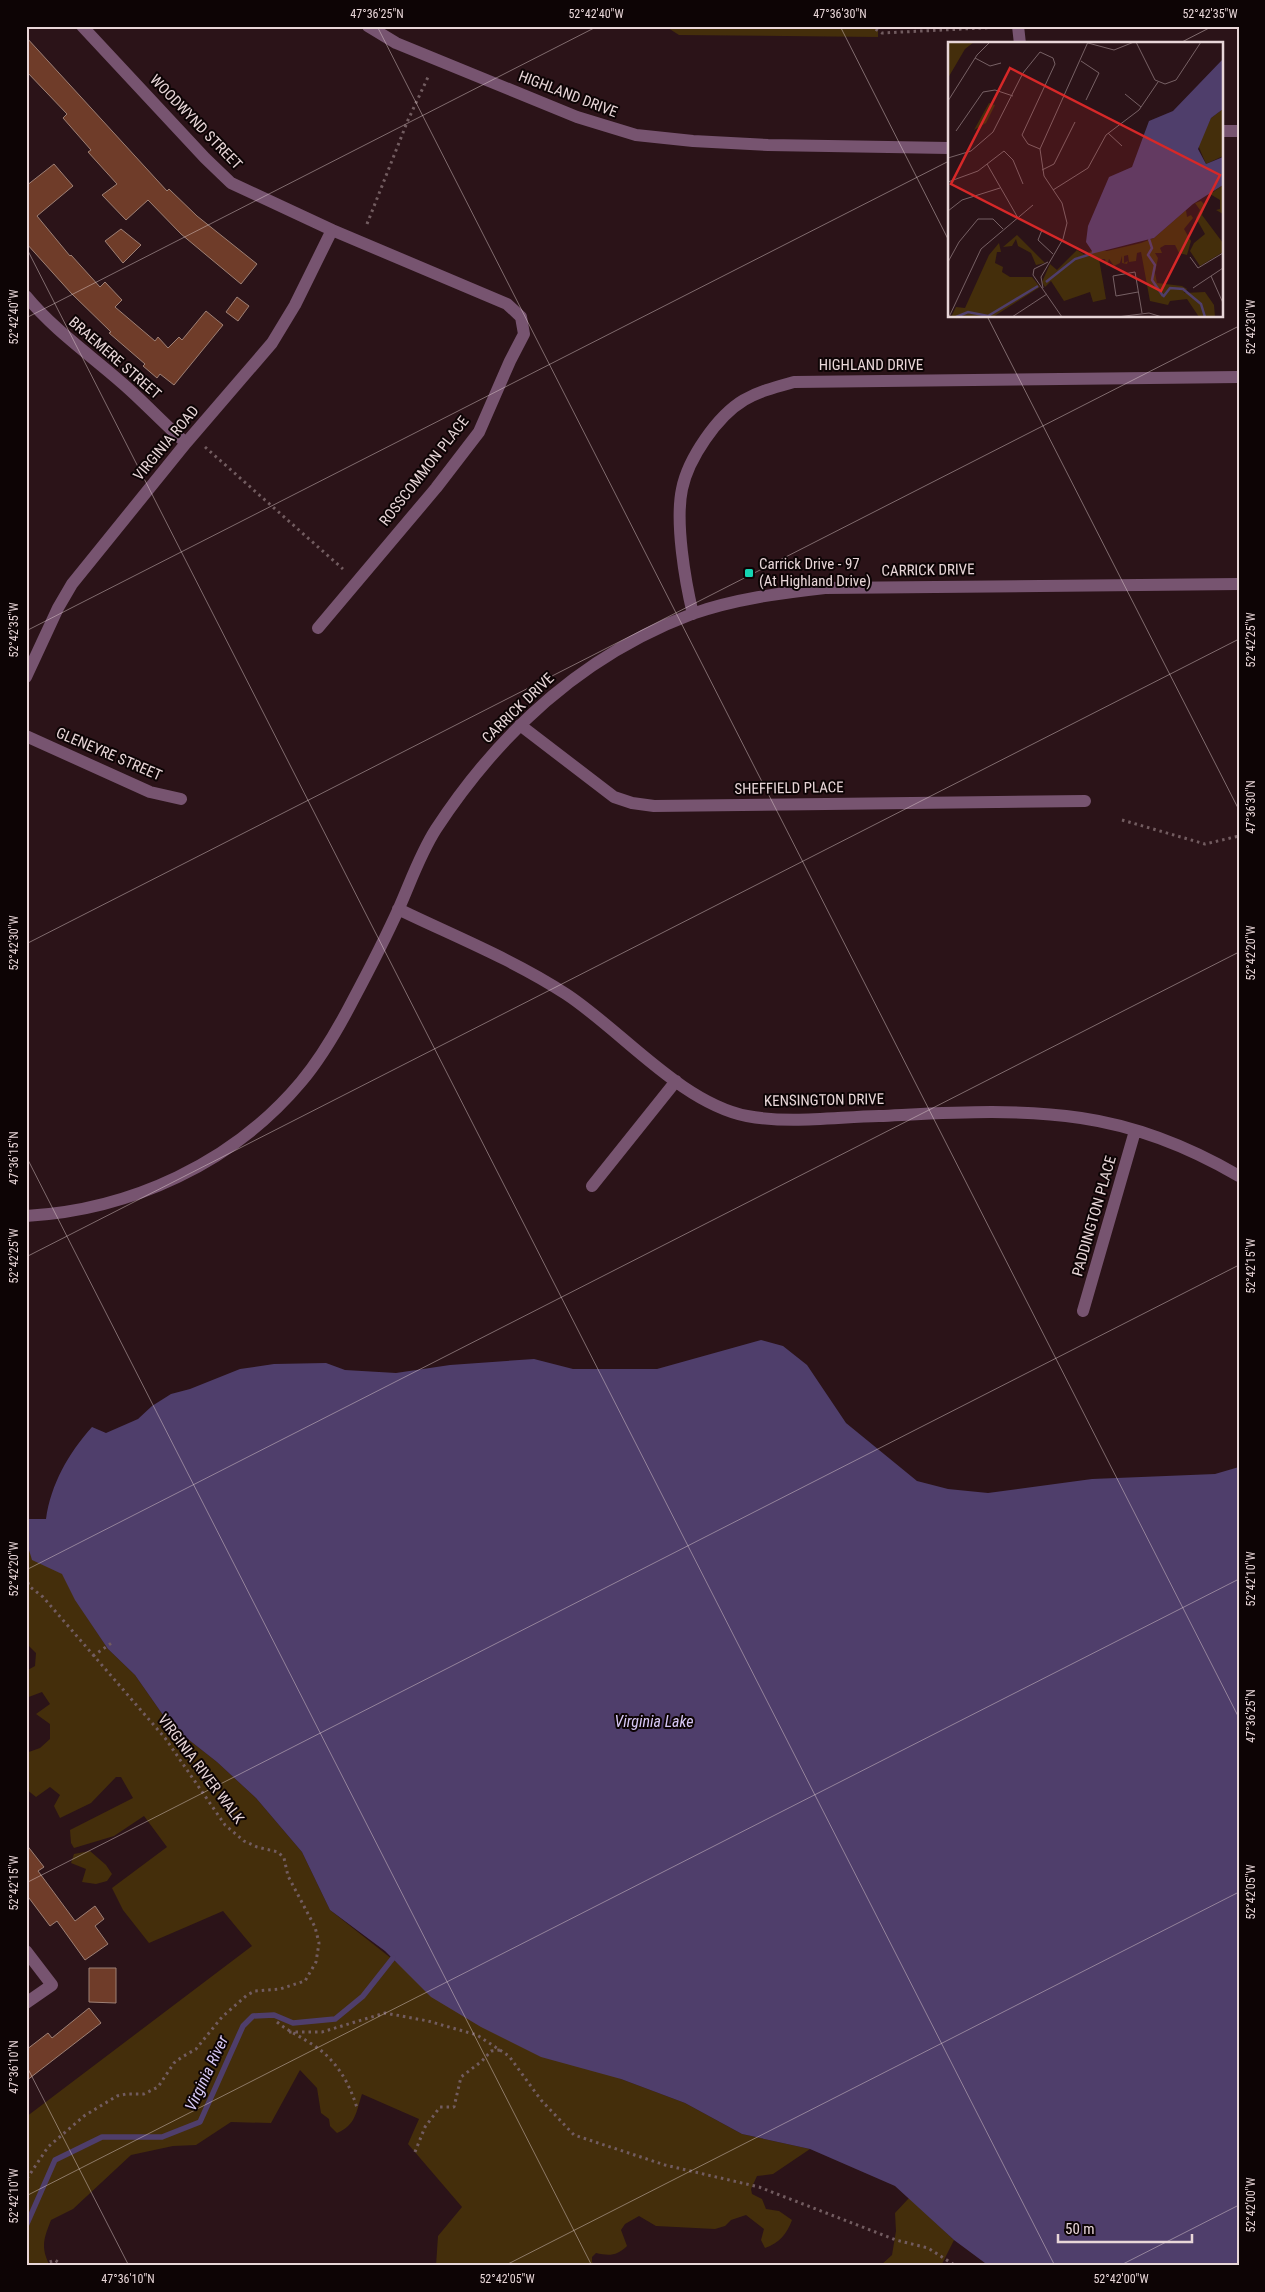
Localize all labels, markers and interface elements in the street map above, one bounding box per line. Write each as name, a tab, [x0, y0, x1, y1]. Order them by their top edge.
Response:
text: 47°36'25"N	[350, 7, 404, 21]
text: 52°42'40"W	[568, 7, 624, 21]
text: 47°36'30"N	[813, 7, 867, 21]
text: 52°42'35"W	[1182, 7, 1238, 21]
inset map	[948, 42, 1222, 318]
street label: HIGHLAND DRIVE	[516, 67, 620, 121]
street label: WOODWYND STREET	[146, 71, 246, 173]
text: 52°42'40"W	[7, 289, 21, 345]
text: 52°42'30"W	[1244, 299, 1258, 355]
street label: BRAEMERE STREET	[65, 313, 165, 403]
street label: HIGHLAND DRIVE	[819, 356, 923, 374]
street label: VIRGINIA ROAD	[130, 402, 202, 484]
street label: ROSSCOMMON PLACE	[375, 412, 473, 530]
place label: Carrick Drive - 97 (At Highland Drive)	[759, 555, 871, 590]
street label: CARRICK DRIVE	[881, 560, 975, 580]
marker: Carrick Drive - 97 (At Highland Drive)	[743, 567, 755, 579]
text: 52°42'35"W	[7, 602, 21, 658]
text: 52°42'25"W	[1244, 612, 1258, 668]
street label: CARRICK DRIVE	[478, 669, 558, 747]
street label: GLENEYRE STREET	[53, 724, 165, 785]
street label: SHEFFIELD PLACE	[734, 778, 844, 798]
text: 47°36'30"N	[1244, 780, 1258, 834]
text: 52°42'30"W	[7, 915, 21, 971]
text: 52°42'20"W	[1244, 925, 1258, 981]
street label: KENSINGTON DRIVE	[764, 1090, 884, 1110]
text: 47°36'15"N	[7, 1131, 21, 1185]
street label: PADDINGTON PLACE	[1068, 1154, 1120, 1278]
text: 52°42'25"W	[7, 1228, 21, 1284]
text: 52°42'15"W	[1244, 1238, 1258, 1294]
text: 52°42'20"W	[7, 1541, 21, 1597]
text: 52°42'10"W	[1244, 1551, 1258, 1607]
text: 47°36'25"N	[1244, 1689, 1258, 1743]
street label: VIRGINIA RIVER WALK	[154, 1711, 248, 1828]
water label: Virginia Lake	[614, 1712, 694, 1731]
text: 52°42'15"W	[7, 1855, 21, 1911]
text: 52°42'05"W	[1244, 1864, 1258, 1920]
water label: Virginia River	[181, 2032, 233, 2114]
text: 47°36'10"N	[7, 2040, 21, 2094]
text: 52°42'10"W	[7, 2168, 21, 2224]
text: 52°42'00"W	[1244, 2177, 1258, 2233]
scale bar	[1058, 2212, 1191, 2244]
text: 50 m	[1065, 2220, 1095, 2238]
text: 47°36'10"N	[101, 2272, 155, 2286]
text: 52°42'05"W	[479, 2272, 535, 2286]
text: 52°42'00"W	[1093, 2272, 1149, 2286]

